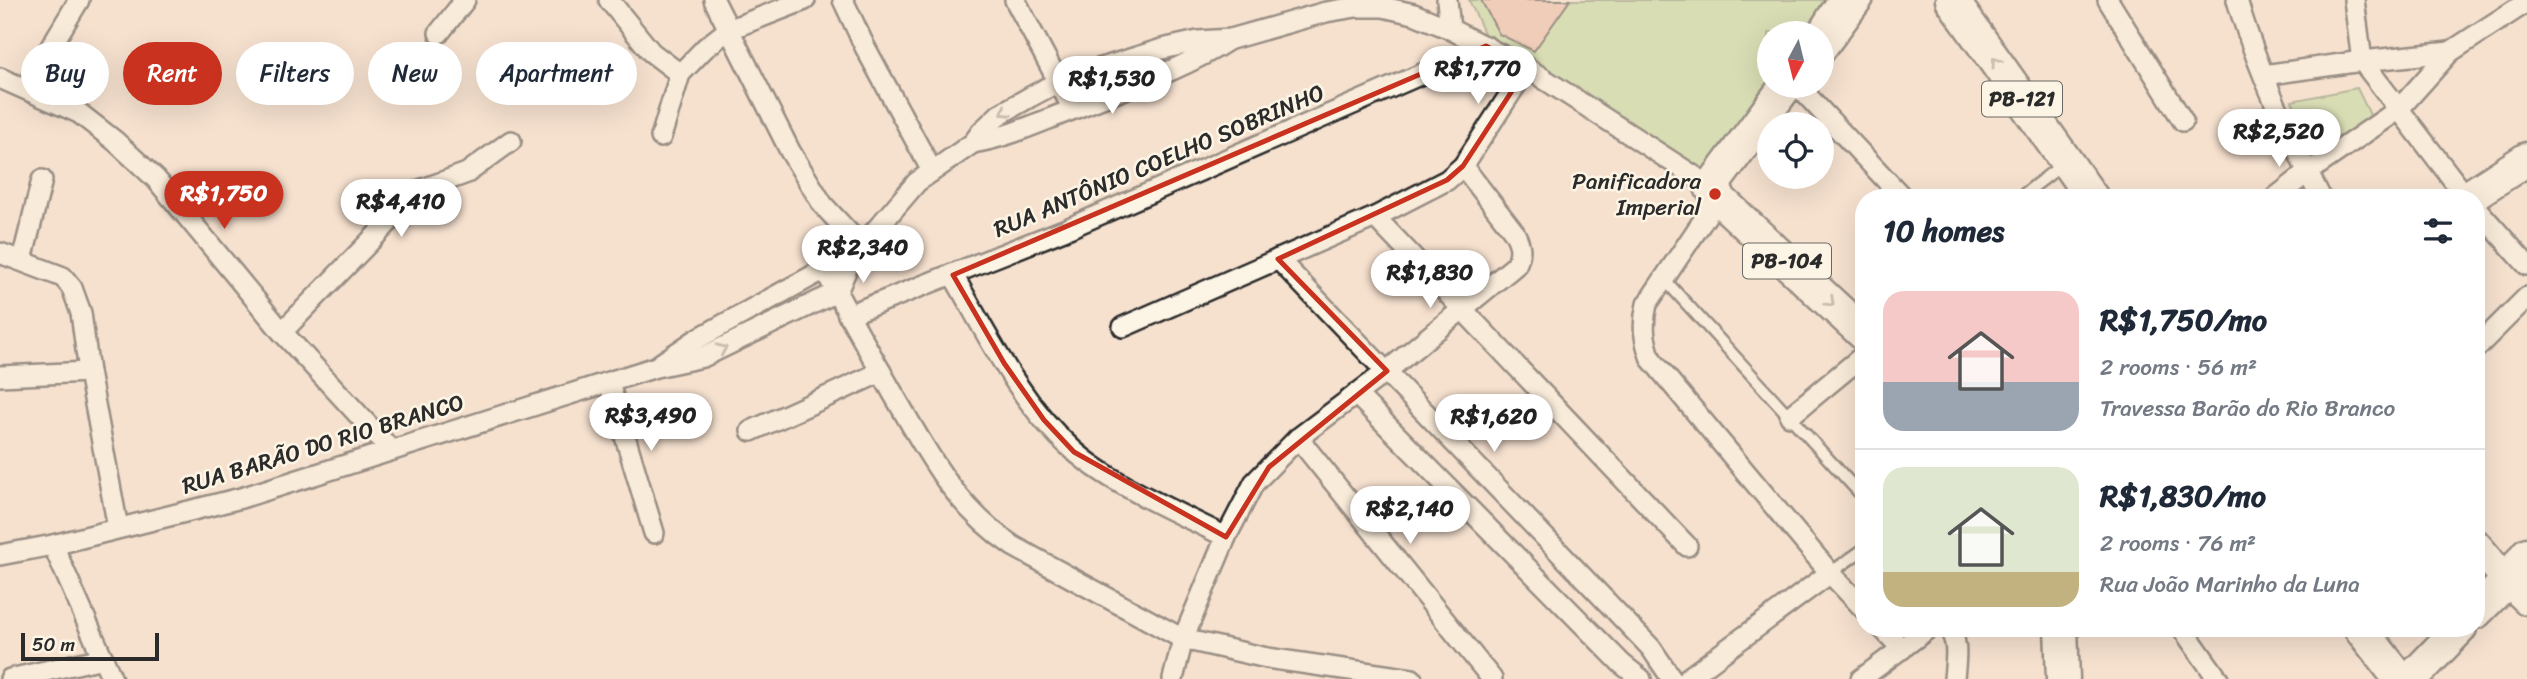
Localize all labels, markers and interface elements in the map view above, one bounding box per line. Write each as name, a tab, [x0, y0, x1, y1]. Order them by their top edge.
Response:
north arrow	[1757, 21, 1834, 98]
map controls	[1757, 21, 1834, 189]
chip: Buy	[21, 42, 109, 105]
chip: Rent	[123, 42, 222, 105]
chip: Filters	[236, 42, 354, 105]
chip: New	[368, 42, 462, 105]
chip: Apartment	[476, 42, 637, 105]
pin: R$1,770	[1413, 46, 1543, 106]
text: R$1,770	[1435, 48, 1521, 89]
pin: R$1,530	[1047, 57, 1177, 116]
one-way arrow	[1992, 57, 2004, 70]
text: R$1,530	[1069, 58, 1155, 99]
street label: RUA ANTÔNIO COELHO SOBRINHO	[987, 72, 1331, 250]
road number: PB-121	[1982, 82, 2062, 116]
one-way arrow	[1000, 104, 1013, 116]
pin: R$2,520	[2214, 110, 2344, 169]
text: R$2,520	[2234, 111, 2324, 152]
button: locate	[1757, 112, 1834, 189]
place label: Panificadora Imperial	[1572, 161, 1701, 228]
pin: R$1,750	[159, 172, 289, 231]
text: R$1,750	[180, 173, 268, 214]
pin: R$4,410	[336, 180, 466, 239]
text: R$4,410	[357, 181, 445, 222]
marker: Panificadora Imperial	[1707, 186, 1723, 202]
text: 10 homes	[1883, 204, 2004, 258]
icon: filters	[2419, 212, 2457, 250]
pin: R$2,340	[798, 226, 928, 285]
text: R$2,340	[818, 227, 908, 268]
road number: PB-104	[1743, 244, 1831, 278]
pin: R$1,830	[1365, 250, 1495, 310]
text: R$1,830	[1387, 252, 1473, 293]
one-way arrow	[1822, 293, 1835, 306]
text: R$1,750/mo	[2100, 293, 2267, 347]
icon: home	[1939, 319, 2023, 403]
one-way arrow	[714, 343, 727, 357]
text: 2 rooms · 56 m²	[2100, 347, 2257, 388]
street label: RUA BARÃO DO RIO BRANCO	[177, 382, 469, 506]
text: Travessa Barão do Rio Branco	[2100, 388, 2395, 429]
pin: R$3,490	[586, 393, 716, 453]
pin: R$1,620	[1429, 394, 1559, 454]
text: R$3,490	[605, 395, 697, 436]
text: R$1,620	[1451, 396, 1537, 437]
text: R$1,830/mo	[2100, 469, 2266, 523]
pin: R$2,140	[1345, 486, 1475, 546]
text: R$2,140	[1366, 488, 1454, 529]
icon: home	[1939, 495, 2023, 579]
text: 2 rooms · 76 m²	[2100, 523, 2256, 564]
text: Rua João Marinho da Luna	[2100, 564, 2360, 605]
text: 50 m	[32, 628, 75, 661]
scale bar	[21, 630, 159, 662]

